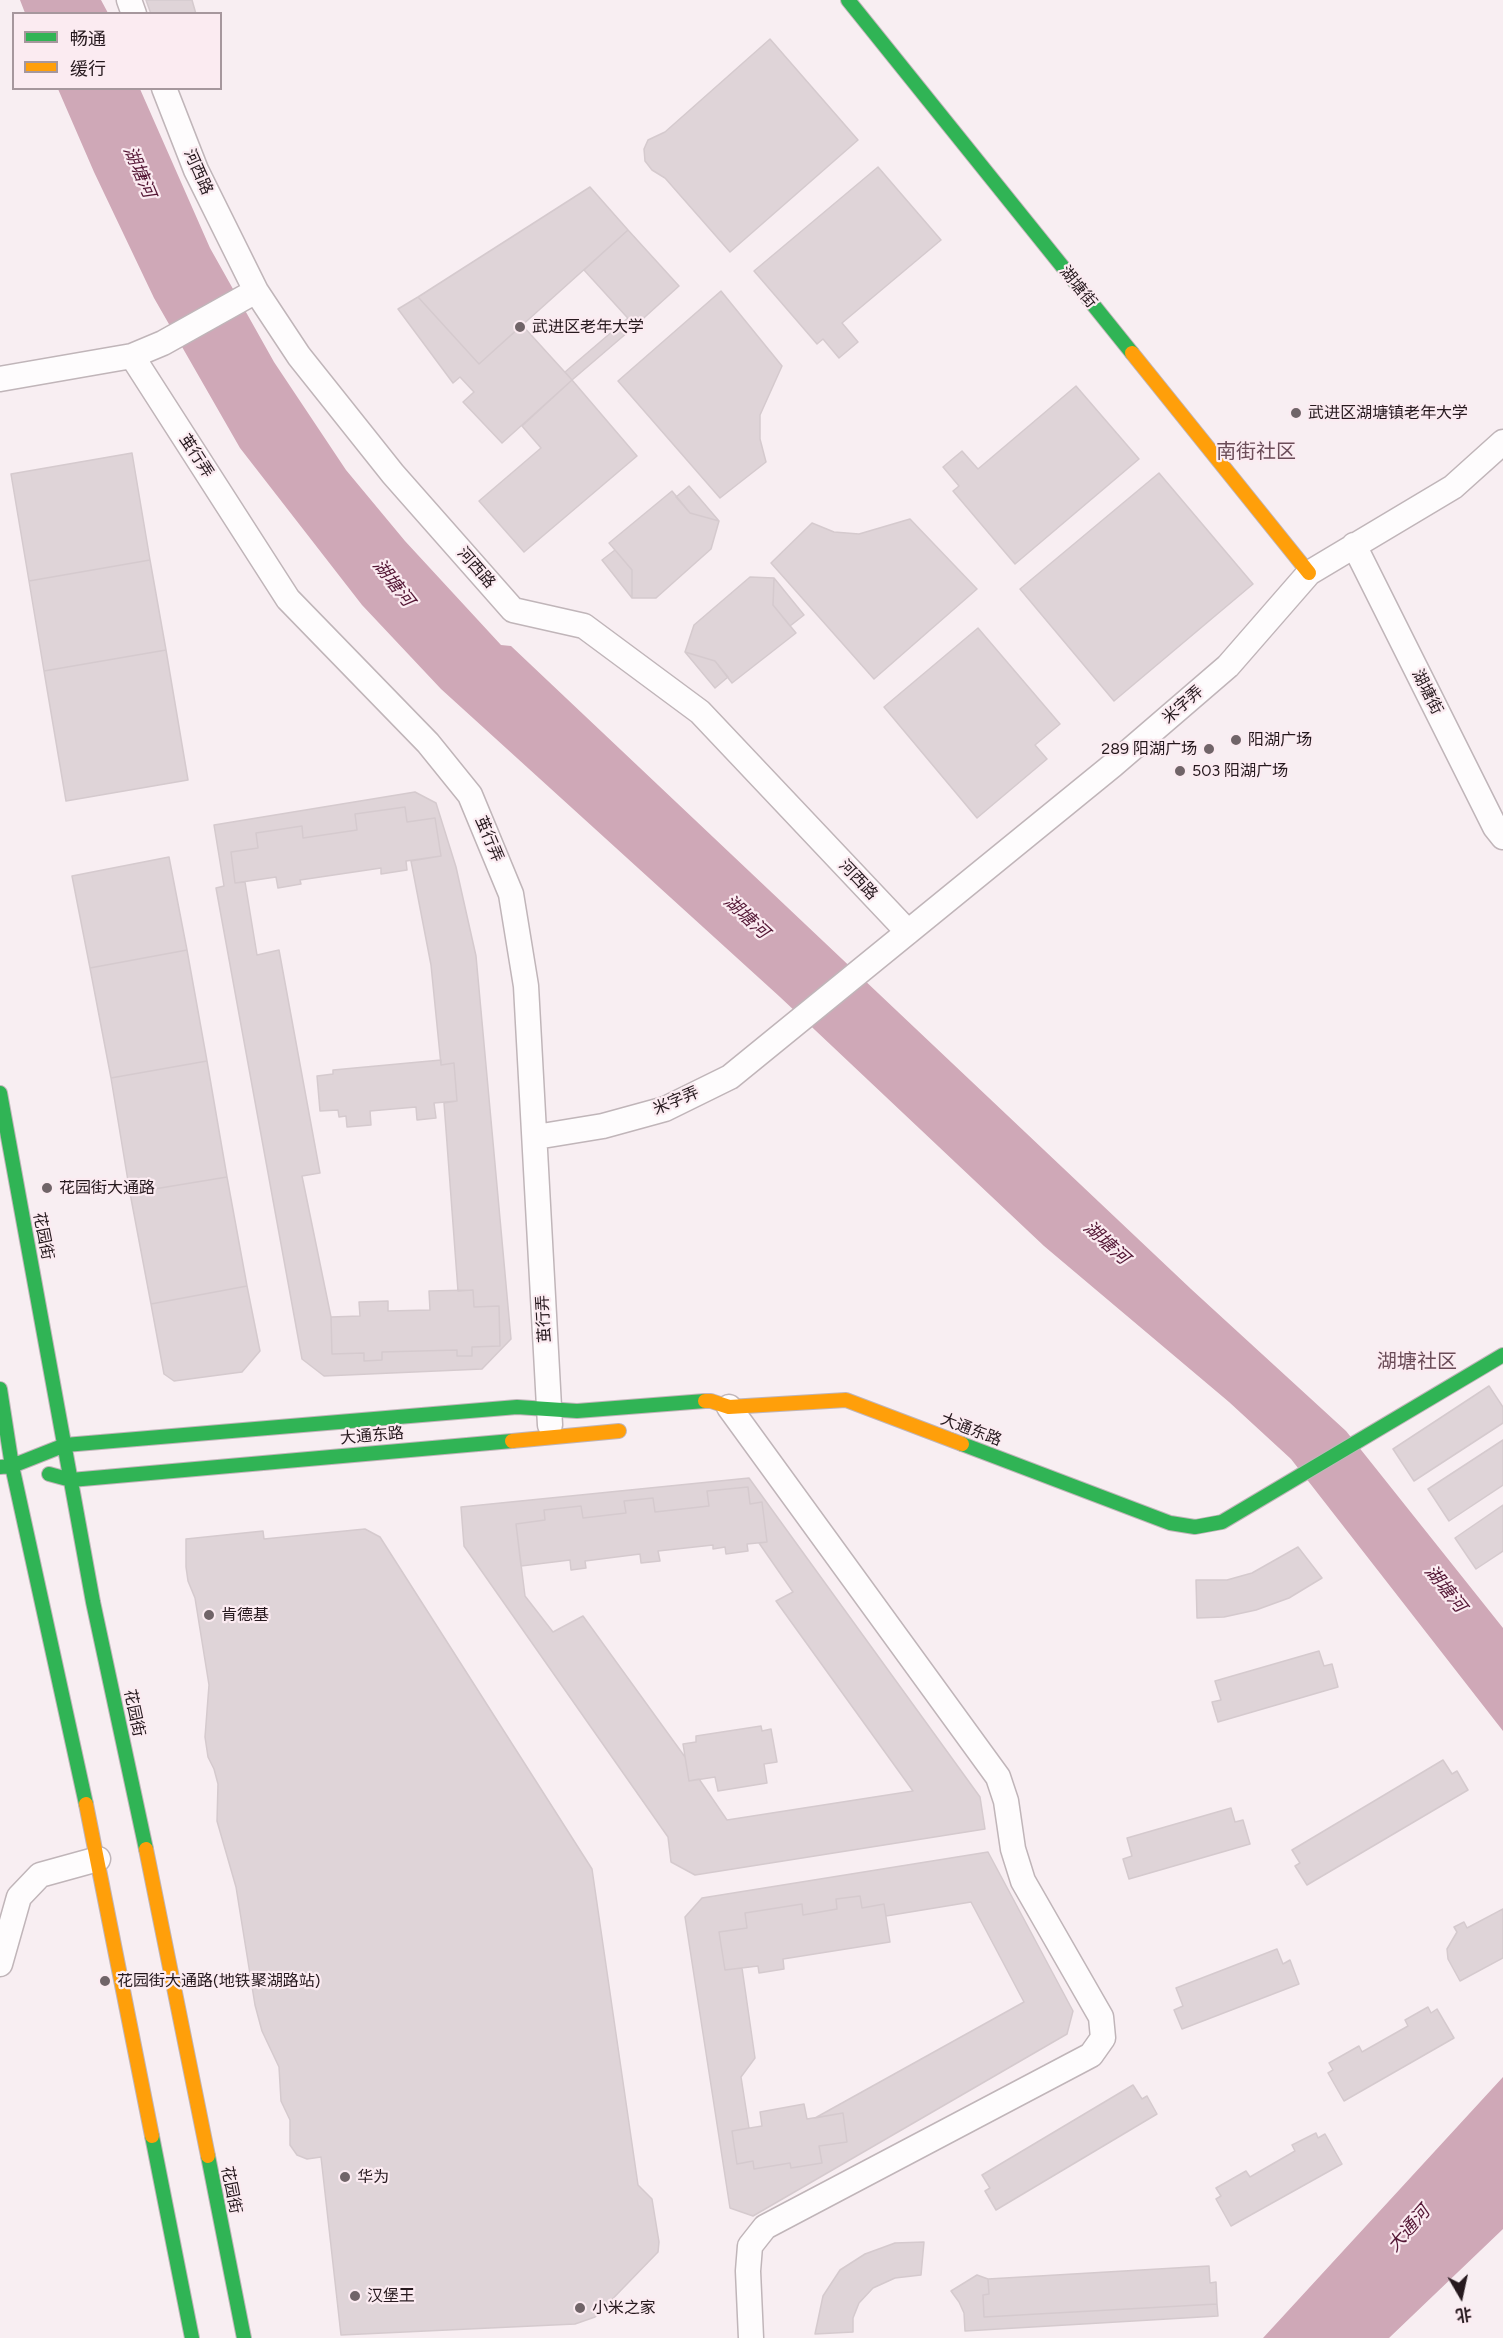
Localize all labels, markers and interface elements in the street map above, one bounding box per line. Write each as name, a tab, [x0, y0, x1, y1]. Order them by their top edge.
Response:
legend	[12, 12, 222, 90]
text: 畅通	[70, 28, 106, 50]
text: 缓行	[70, 58, 106, 80]
water label: 湖塘河	[119, 143, 159, 201]
street label: 河西路	[179, 146, 217, 198]
street label: 湖塘街	[1055, 262, 1101, 312]
place label: 武进区老年大学	[532, 317, 644, 337]
marker: 武进区老年大学	[513, 320, 527, 334]
place label: 武进区湖塘镇老年大学	[1308, 403, 1468, 423]
marker: 武进区湖塘镇老年大学	[1289, 406, 1303, 420]
street label: 茧行弄	[175, 431, 217, 481]
district label: 南街社区	[1216, 440, 1296, 464]
street label: 河西路	[453, 544, 499, 592]
water label: 湖塘河	[368, 555, 418, 611]
street label: 湖塘街	[1408, 666, 1446, 718]
street label: 米字弄	[1159, 682, 1207, 728]
place label: 阳湖广场	[1248, 730, 1312, 750]
marker: 阳湖广场	[1229, 733, 1243, 747]
place label: 289 阳湖广场	[1101, 739, 1197, 759]
marker: 289 阳湖广场	[1202, 742, 1216, 756]
place label: 503 阳湖广场	[1192, 761, 1288, 781]
marker: 503 阳湖广场	[1173, 764, 1187, 778]
street label: 茧行弄	[471, 813, 507, 865]
street label: 河西路	[835, 856, 881, 904]
water label: 湖塘河	[719, 891, 773, 943]
street label: 米字弄	[650, 1083, 702, 1119]
place label: 花园街大通路	[59, 1178, 155, 1198]
marker: 花园街大通路	[40, 1181, 54, 1195]
street label: 花园街	[29, 1211, 57, 1261]
water label: 湖塘河	[1079, 1217, 1133, 1269]
street label: 茧行弄	[533, 1295, 555, 1343]
district label: 湖塘社区	[1377, 1350, 1457, 1374]
street label: 大通东路	[938, 1410, 1004, 1450]
street label: 大通东路	[339, 1424, 405, 1448]
water label: 湖塘河	[1420, 1561, 1470, 1617]
place label: 肯德基	[221, 1605, 269, 1625]
marker: 肯德基	[202, 1608, 216, 1622]
street label: 花园街	[120, 1688, 148, 1738]
place label: 花园街大通路(地铁聚湖路站)	[117, 1971, 320, 1991]
marker: 花园街大通路(地铁聚湖路站)	[98, 1974, 112, 1988]
street label: 花园街	[217, 2165, 245, 2215]
place label: 华为	[357, 2167, 389, 2187]
marker: 华为	[338, 2170, 352, 2184]
water label: 大通河	[1383, 2202, 1435, 2256]
north arrow	[1431, 2266, 1491, 2326]
place label: 汉堡王	[367, 2286, 415, 2306]
marker: 汉堡王	[348, 2289, 362, 2303]
place label: 小米之家	[592, 2298, 656, 2318]
marker: 小米之家	[573, 2301, 587, 2315]
text: 北	[1455, 2304, 1473, 2325]

